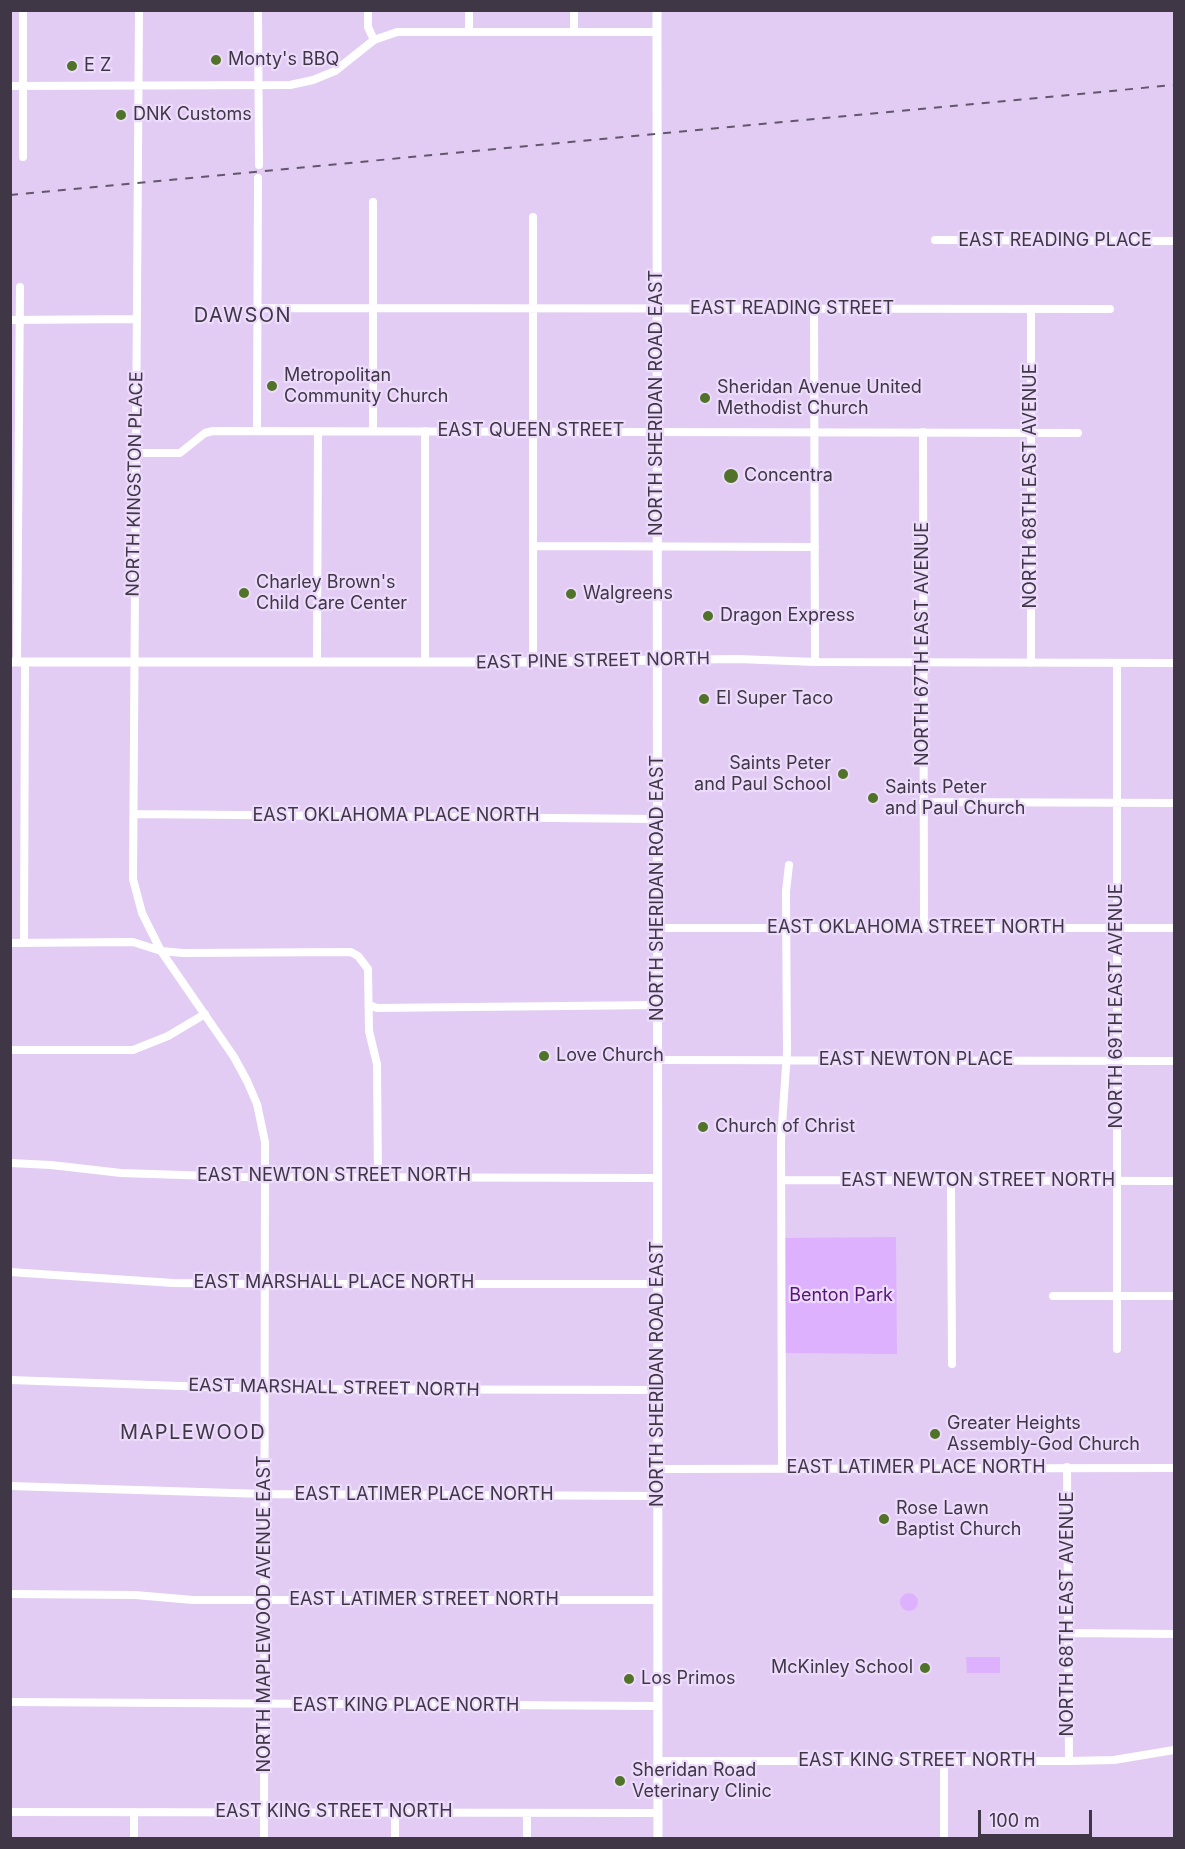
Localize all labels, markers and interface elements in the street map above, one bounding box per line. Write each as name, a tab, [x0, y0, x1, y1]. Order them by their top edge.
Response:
place label: Monty's BBQ	[228, 49, 339, 71]
marker: Monty's BBQ	[209, 53, 223, 67]
place label: E Z	[84, 55, 111, 77]
marker: E Z	[65, 59, 79, 73]
place label: DNK Customs	[133, 104, 252, 126]
marker: DNK Customs	[114, 108, 128, 122]
street label: EAST READING PLACE	[958, 230, 1152, 252]
street label: NORTH SHERIDAN ROAD EAST	[646, 270, 668, 536]
street label: EAST READING STREET	[690, 298, 894, 320]
district label: DAWSON	[194, 304, 292, 328]
street label: NORTH 68TH EAST AVENUE	[1020, 364, 1042, 608]
place label: Metropolitan Community Church	[284, 365, 448, 407]
street label: NORTH KINGSTON PLACE	[122, 371, 148, 597]
place label: Sheridan Avenue United Methodist Church	[717, 377, 922, 420]
marker: Metropolitan Community Church	[265, 379, 279, 393]
marker: Sheridan Avenue United Methodist Church	[698, 391, 712, 405]
street label: EAST QUEEN STREET	[438, 420, 624, 442]
place label: Concentra	[744, 465, 833, 487]
marker: Concentra	[722, 467, 740, 485]
street label: NORTH 67TH EAST AVENUE	[912, 522, 934, 766]
place label: Charley Brown's Child Care Center	[256, 572, 407, 614]
place label: Walgreens	[583, 583, 673, 605]
marker: Charley Brown's Child Care Center	[237, 586, 251, 600]
marker: Walgreens	[564, 587, 578, 601]
place label: Dragon Express	[720, 605, 855, 627]
marker: Dragon Express	[701, 609, 715, 623]
street label: EAST PINE STREET NORTH	[476, 648, 710, 674]
place label: El Super Taco	[716, 688, 833, 710]
marker: El Super Taco	[697, 692, 711, 706]
place label: Saints Peter and Paul School	[694, 753, 831, 795]
street label: NORTH SHERIDAN ROAD EAST	[647, 755, 669, 1021]
marker: Saints Peter and Paul School	[836, 767, 850, 781]
place label: Saints Peter and Paul Church	[885, 777, 1025, 820]
marker: Saints Peter and Paul Church	[866, 791, 880, 805]
street label: EAST OKLAHOMA PLACE NORTH	[252, 805, 540, 827]
street label: NORTH 69TH EAST AVENUE	[1106, 883, 1128, 1129]
street label: EAST OKLAHOMA STREET NORTH	[767, 917, 1065, 939]
place label: Love Church	[556, 1045, 664, 1067]
marker: Love Church	[537, 1049, 551, 1063]
street label: EAST NEWTON PLACE	[819, 1049, 1013, 1071]
place label: Church of Christ	[715, 1116, 855, 1138]
marker: Church of Christ	[696, 1120, 710, 1134]
street label: EAST NEWTON STREET NORTH	[197, 1165, 471, 1187]
street label: EAST NEWTON STREET NORTH	[841, 1170, 1115, 1192]
street label: NORTH SHERIDAN ROAD EAST	[647, 1241, 669, 1507]
street label: EAST MARSHALL PLACE NORTH	[194, 1272, 474, 1294]
park label: Benton Park	[789, 1285, 893, 1307]
street label: EAST MARSHALL STREET NORTH	[188, 1375, 480, 1401]
place label: Greater Heights Assembly-God Church	[947, 1413, 1140, 1456]
district label: MAPLEWOOD	[120, 1421, 266, 1445]
marker: Greater Heights Assembly-God Church	[928, 1427, 942, 1441]
street label: NORTH MAPLEWOOD AVENUE EAST	[254, 1455, 276, 1773]
street label: EAST LATIMER PLACE NORTH	[786, 1457, 1046, 1479]
street label: EAST LATIMER PLACE NORTH	[294, 1484, 554, 1506]
street label: NORTH 68TH EAST AVENUE	[1057, 1492, 1079, 1736]
place label: Rose Lawn Baptist Church	[896, 1498, 1021, 1540]
marker: Rose Lawn Baptist Church	[877, 1512, 891, 1526]
street label: EAST LATIMER STREET NORTH	[289, 1589, 559, 1611]
place label: McKinley School	[771, 1657, 913, 1679]
marker: McKinley School	[918, 1661, 932, 1675]
place label: Los Primos	[641, 1668, 736, 1690]
marker: Los Primos	[622, 1672, 636, 1686]
street label: EAST KING PLACE NORTH	[293, 1695, 519, 1717]
street label: EAST KING STREET NORTH	[798, 1750, 1036, 1772]
place label: Sheridan Road Veterinary Clinic	[632, 1760, 772, 1802]
marker: Sheridan Road Veterinary Clinic	[613, 1774, 627, 1788]
scale bar	[981, 1798, 1095, 1836]
street label: EAST KING STREET NORTH	[215, 1801, 453, 1823]
text: 100 m	[989, 1810, 1040, 1831]

